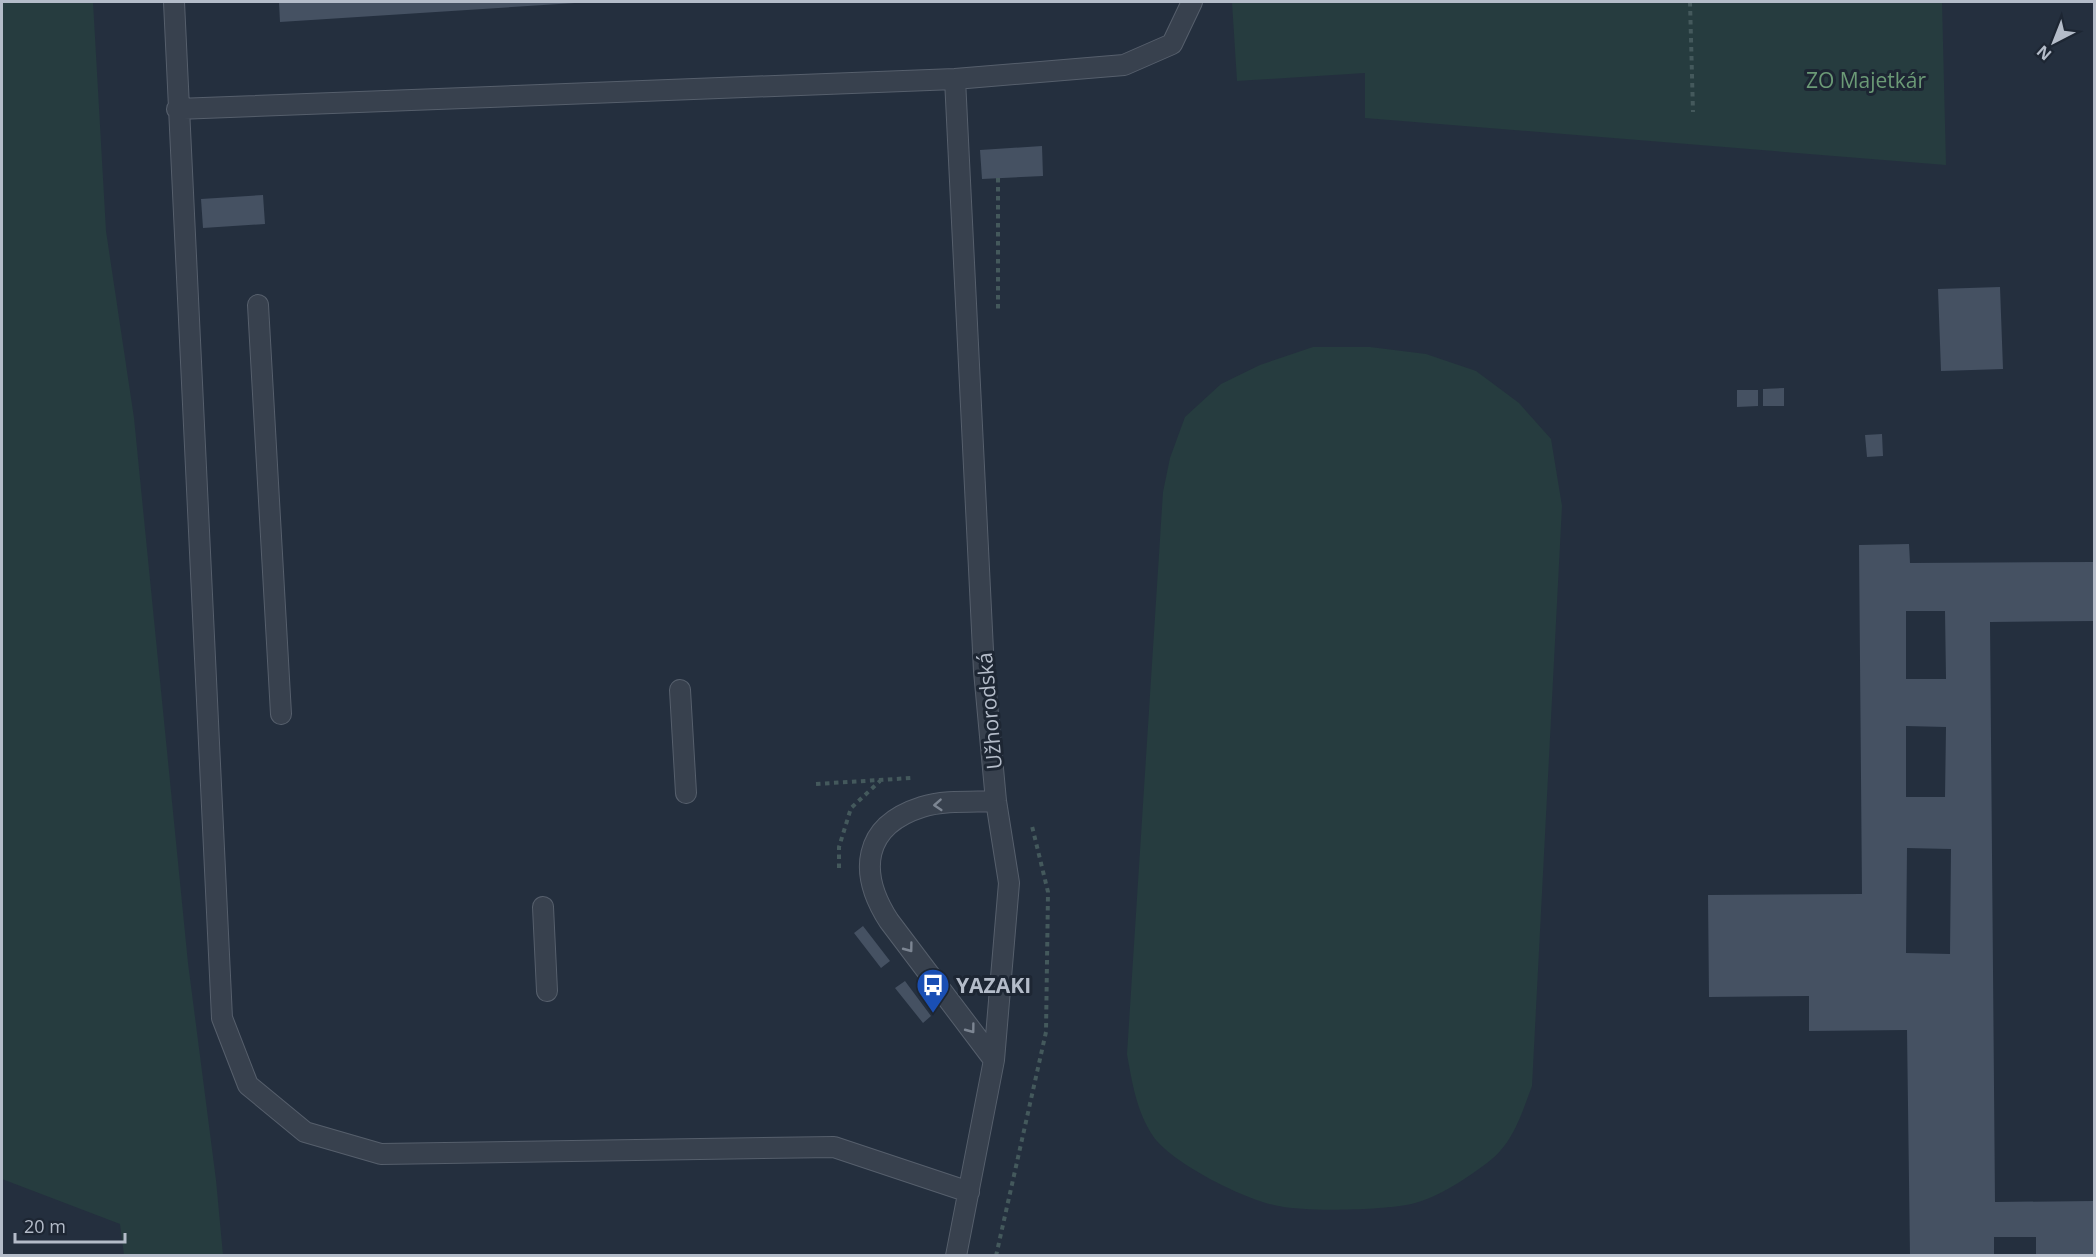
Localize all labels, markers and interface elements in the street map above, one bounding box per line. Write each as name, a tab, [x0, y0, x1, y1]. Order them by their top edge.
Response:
north arrow	[2024, 12, 2084, 72]
text: N	[2032, 41, 2056, 66]
park label: ZO Majetkár	[1806, 66, 1927, 94]
street label: Užhorodská	[970, 651, 1008, 771]
one-way arrow	[933, 798, 943, 811]
one-way arrow	[902, 941, 913, 952]
bus stop icon: YAZAKI	[915, 967, 951, 1014]
place label: YAZAKI	[956, 971, 1031, 999]
one-way arrow	[963, 1022, 974, 1033]
scale bar	[15, 1206, 124, 1244]
text: 20 m	[24, 1214, 66, 1238]

